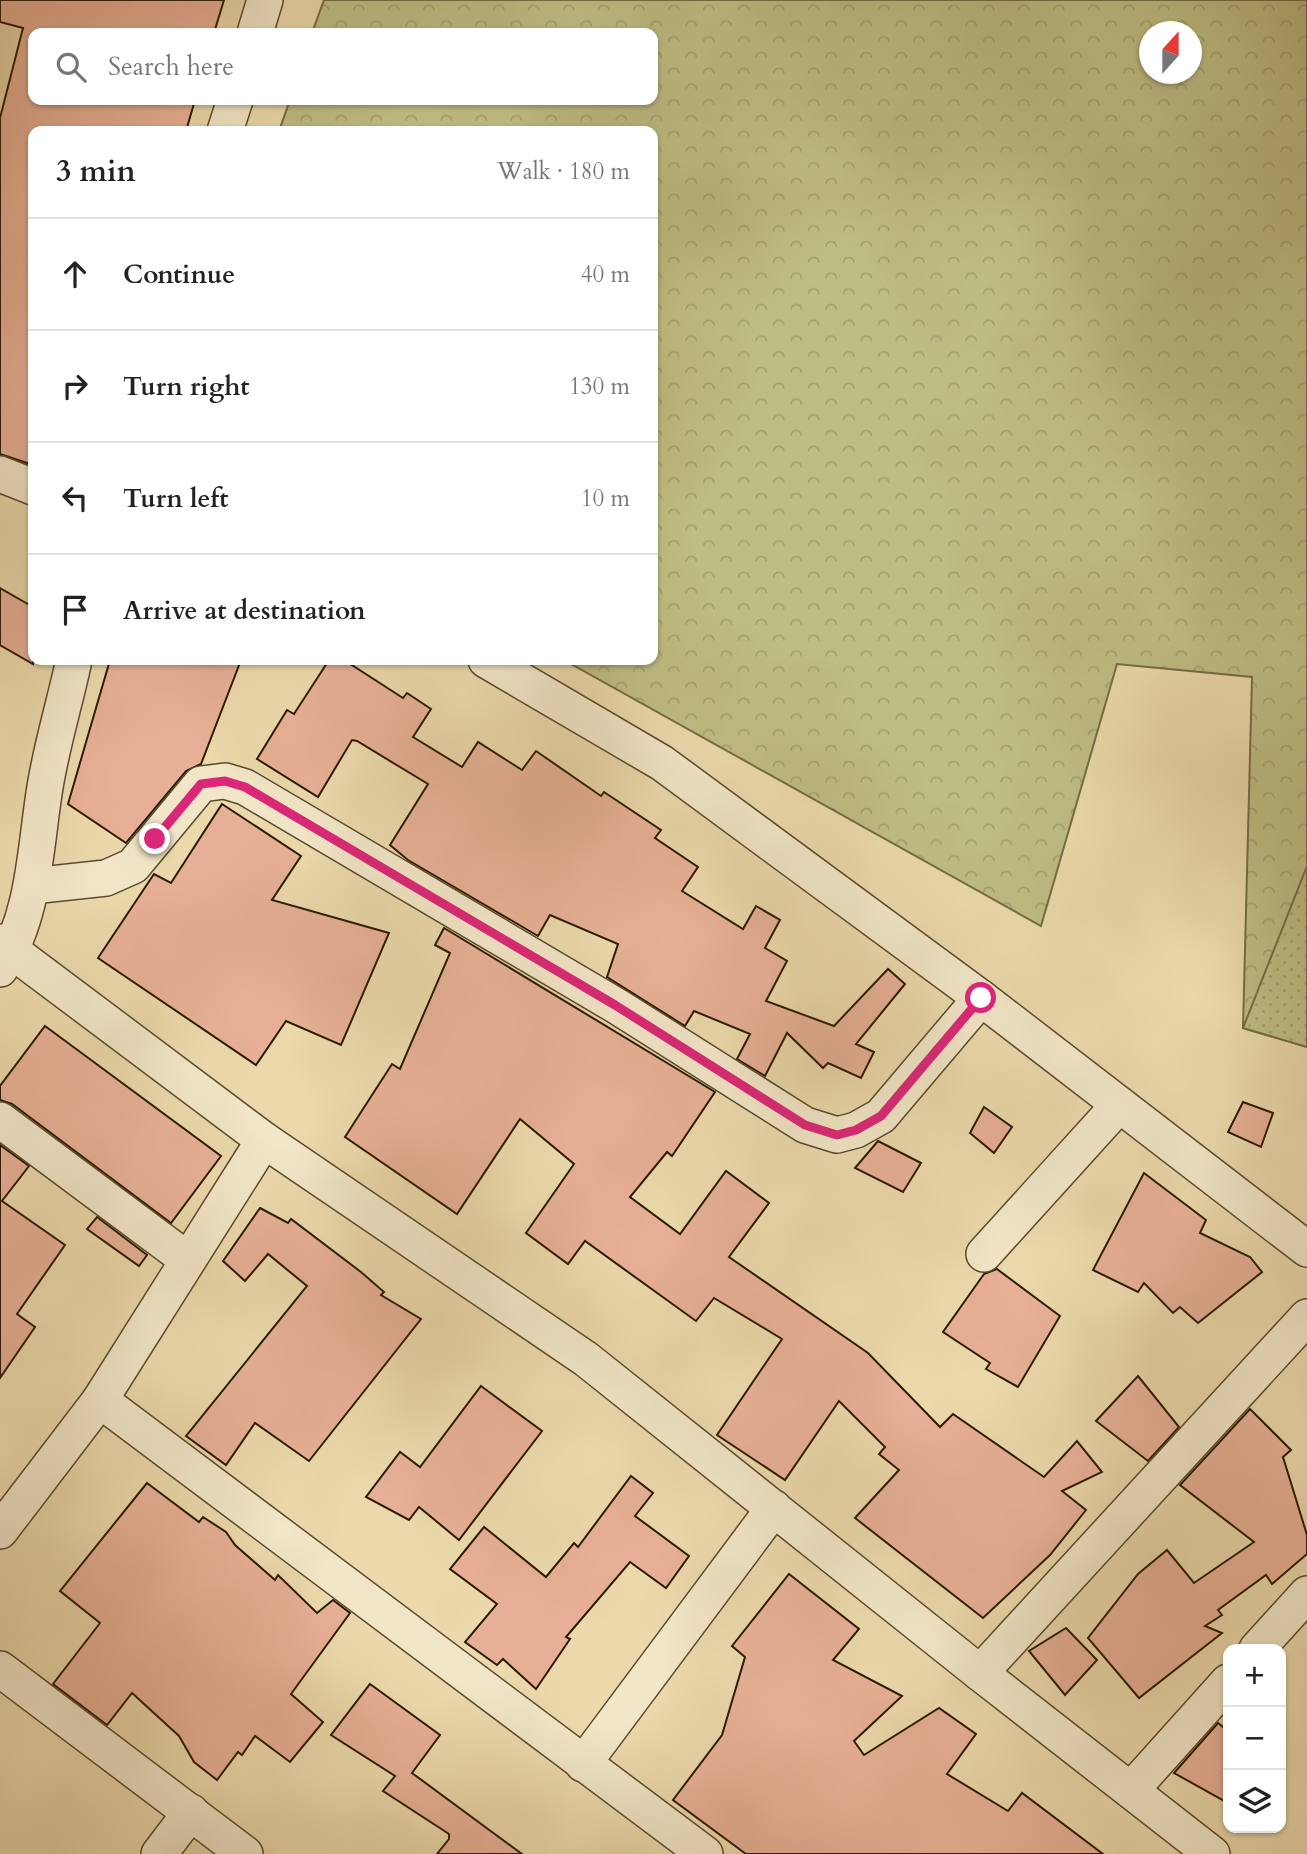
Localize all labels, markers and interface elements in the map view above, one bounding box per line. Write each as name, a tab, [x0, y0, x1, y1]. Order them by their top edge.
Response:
north arrow	[1139, 21, 1202, 84]
search box	[28, 28, 658, 105]
icon: search	[52, 48, 90, 86]
text: Search here	[108, 49, 234, 84]
text: 3 min	[56, 151, 136, 192]
text: Walk · 180 m	[497, 156, 630, 187]
icon: ahead	[56, 255, 94, 293]
text: Continue	[123, 257, 235, 292]
text: 40 m	[581, 259, 630, 290]
icon: right	[56, 367, 94, 405]
text: Turn right	[123, 369, 250, 404]
text: 130 m	[569, 371, 630, 402]
icon: left	[56, 479, 94, 517]
text: Turn left	[123, 481, 228, 516]
text: 10 m	[581, 483, 630, 514]
icon: arrive	[56, 591, 94, 629]
text: Arrive at destination	[123, 593, 366, 628]
route end	[139, 823, 170, 854]
route start	[965, 982, 996, 1013]
map controls	[1223, 1644, 1286, 1833]
button: +	[1223, 1644, 1286, 1707]
button: −	[1223, 1707, 1286, 1770]
button: layers	[1223, 1770, 1286, 1833]

